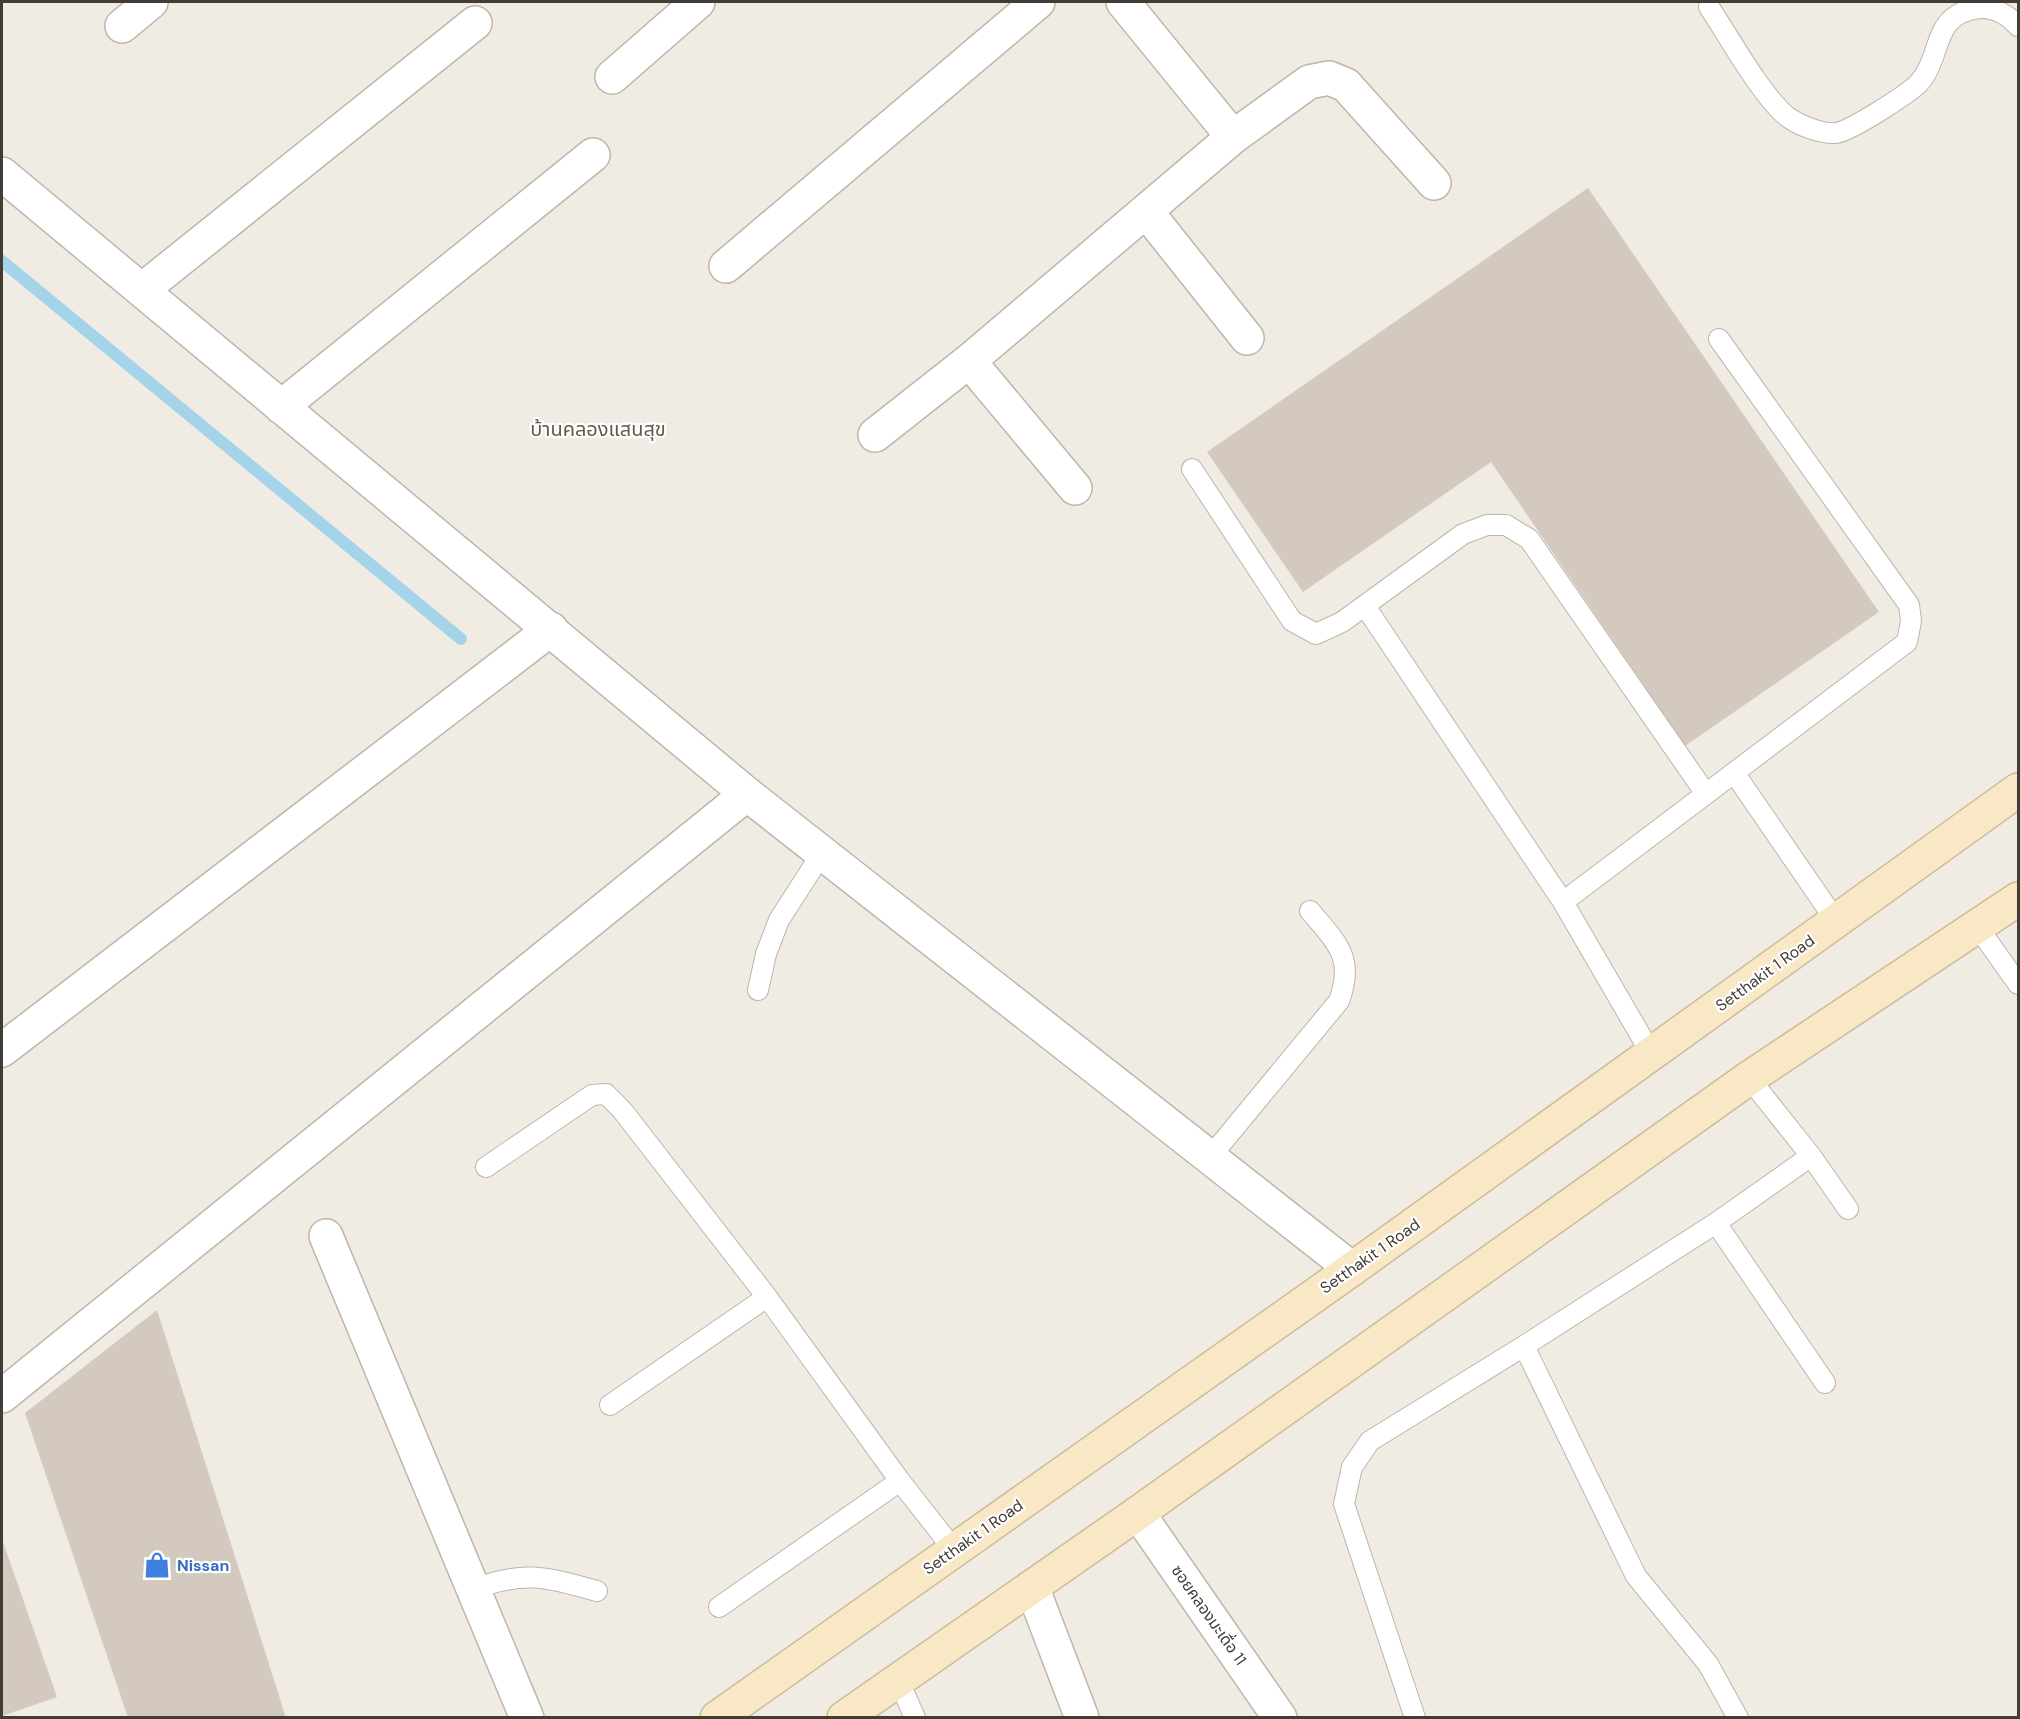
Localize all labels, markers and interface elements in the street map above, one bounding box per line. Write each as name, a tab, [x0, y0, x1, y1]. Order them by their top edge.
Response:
district label: บ้านคลองแสนสุข	[530, 416, 666, 442]
street label: Setthakit 1 Road	[1711, 930, 1819, 1016]
street label: Setthakit 1 Road	[1316, 1214, 1424, 1298]
street label: Setthakit 1 Road	[919, 1495, 1027, 1579]
shop icon: Nissan	[142, 1550, 172, 1580]
place label: Nissan	[177, 1555, 229, 1576]
street label: ซอยคลองมะเดื่อ 11	[1167, 1560, 1252, 1669]

